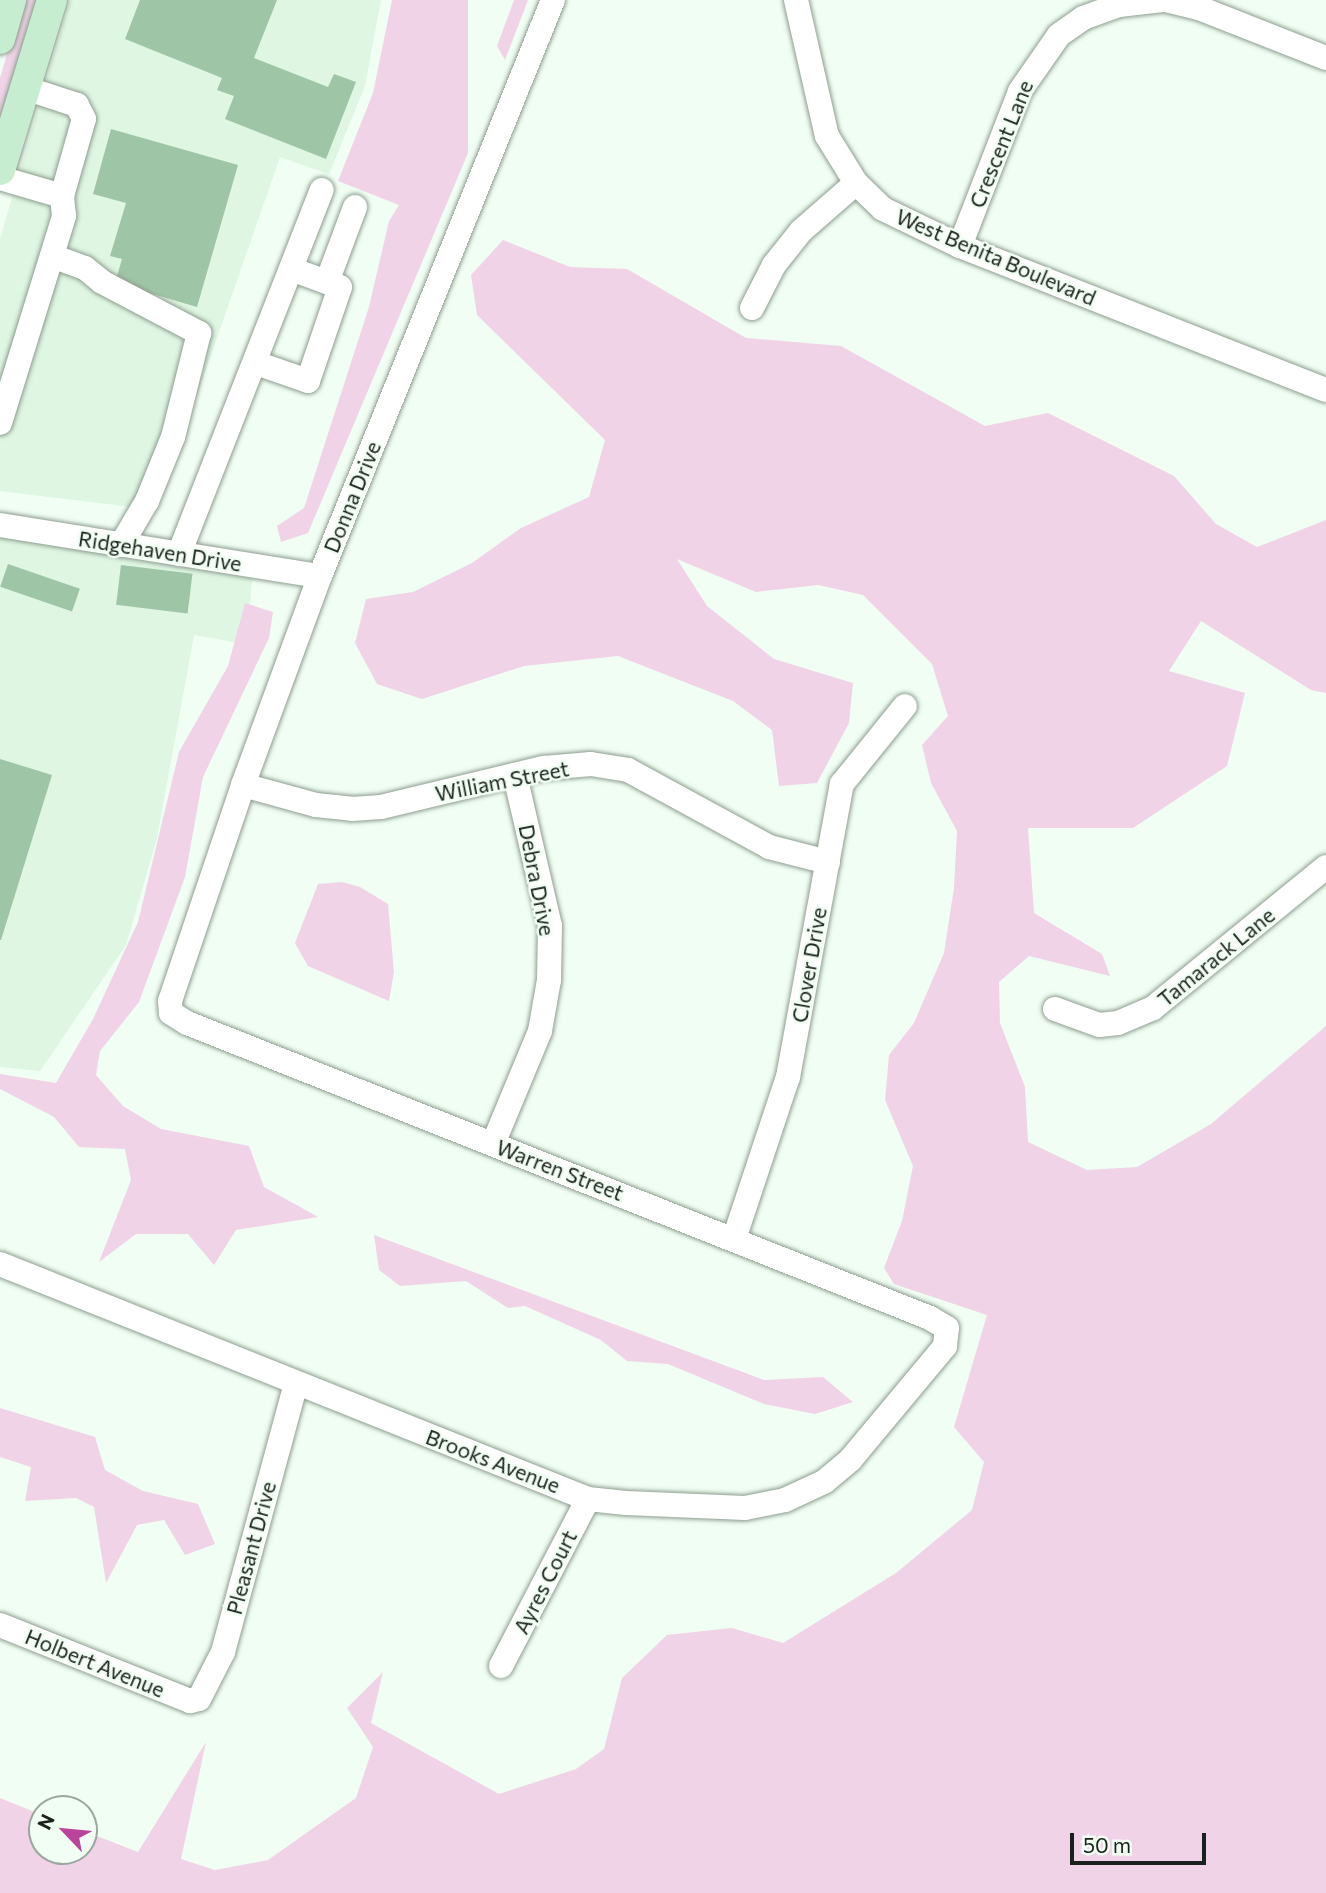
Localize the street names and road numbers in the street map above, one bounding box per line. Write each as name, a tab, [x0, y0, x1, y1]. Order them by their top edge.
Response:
street label: Crescent Lane	[964, 77, 1038, 211]
street label: West Benita Boulevard	[892, 203, 1100, 311]
street label: Donna Drive	[318, 438, 386, 556]
street label: Ridgehaven Drive	[77, 526, 243, 576]
street label: William Street	[433, 756, 571, 806]
street label: Debra Drive	[514, 822, 560, 938]
street label: Tamarack Lane	[1153, 902, 1279, 1012]
street label: Clover Drive	[786, 905, 832, 1025]
street label: Warren Street	[493, 1134, 627, 1206]
street label: Brooks Avenue	[422, 1424, 564, 1498]
street label: Pleasant Drive	[221, 1479, 281, 1617]
street label: Ayres Court	[508, 1526, 582, 1638]
street label: Holbert Avenue	[22, 1624, 168, 1702]

